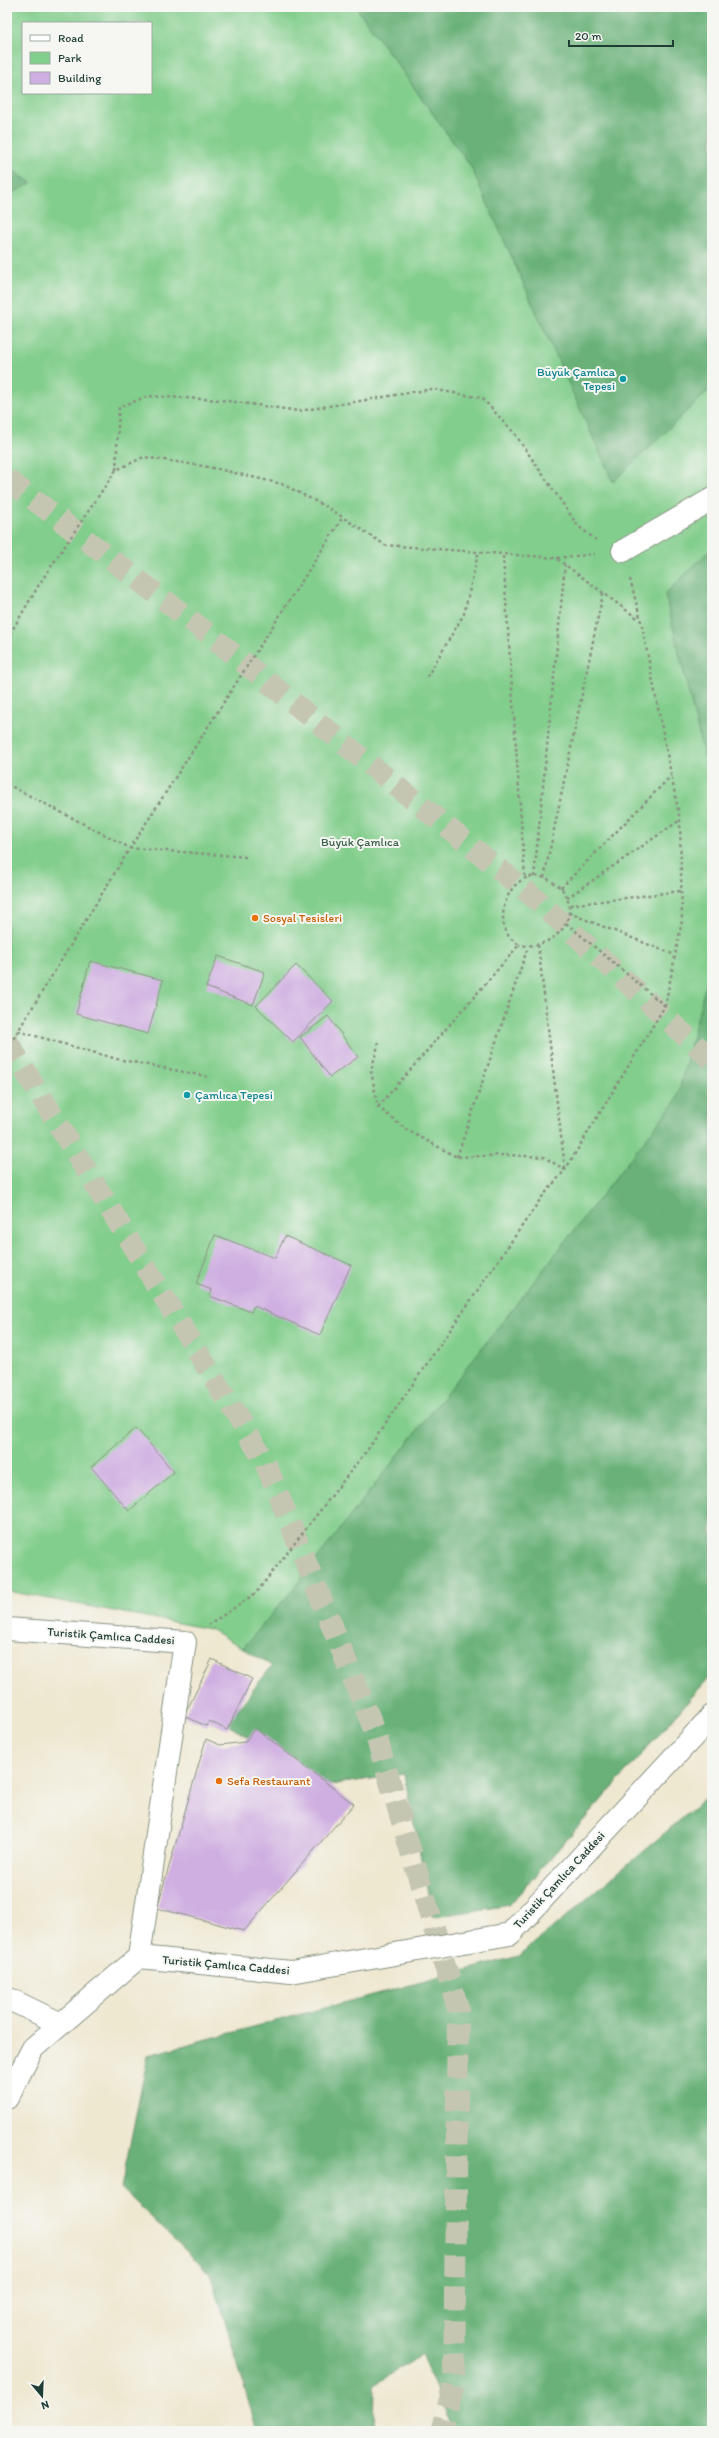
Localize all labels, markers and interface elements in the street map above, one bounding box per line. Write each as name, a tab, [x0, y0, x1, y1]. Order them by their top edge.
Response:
legend	[22, 22, 152, 94]
scale bar	[569, 22, 673, 48]
text: 20 m	[575, 29, 602, 43]
text: Road	[58, 31, 84, 45]
text: Park	[58, 51, 82, 65]
text: Building	[58, 71, 102, 85]
place label: Büyük Çamlıca Tepesi	[537, 365, 616, 393]
marker: Büyük Çamlıca Tepesi	[618, 374, 628, 384]
park label: Büyük Çamlıca	[321, 835, 400, 849]
place label: Sosyal Tesisleri	[263, 911, 342, 925]
marker: Sosyal Tesisleri	[250, 913, 260, 923]
place label: Çamlıca Tepesi	[195, 1088, 273, 1102]
marker: Çamlıca Tepesi	[182, 1090, 192, 1100]
street label: Turistik Çamlıca Caddesi	[47, 1625, 175, 1647]
place label: Sefa Restaurant	[227, 1774, 311, 1788]
marker: Sefa Restaurant	[214, 1776, 224, 1786]
street label: Turistik Çamlıca Caddesi	[510, 1829, 608, 1931]
street label: Turistik Çamlıca Caddesi	[162, 1952, 290, 1978]
north arrow	[22, 2376, 62, 2416]
text: N	[39, 2398, 51, 2412]

